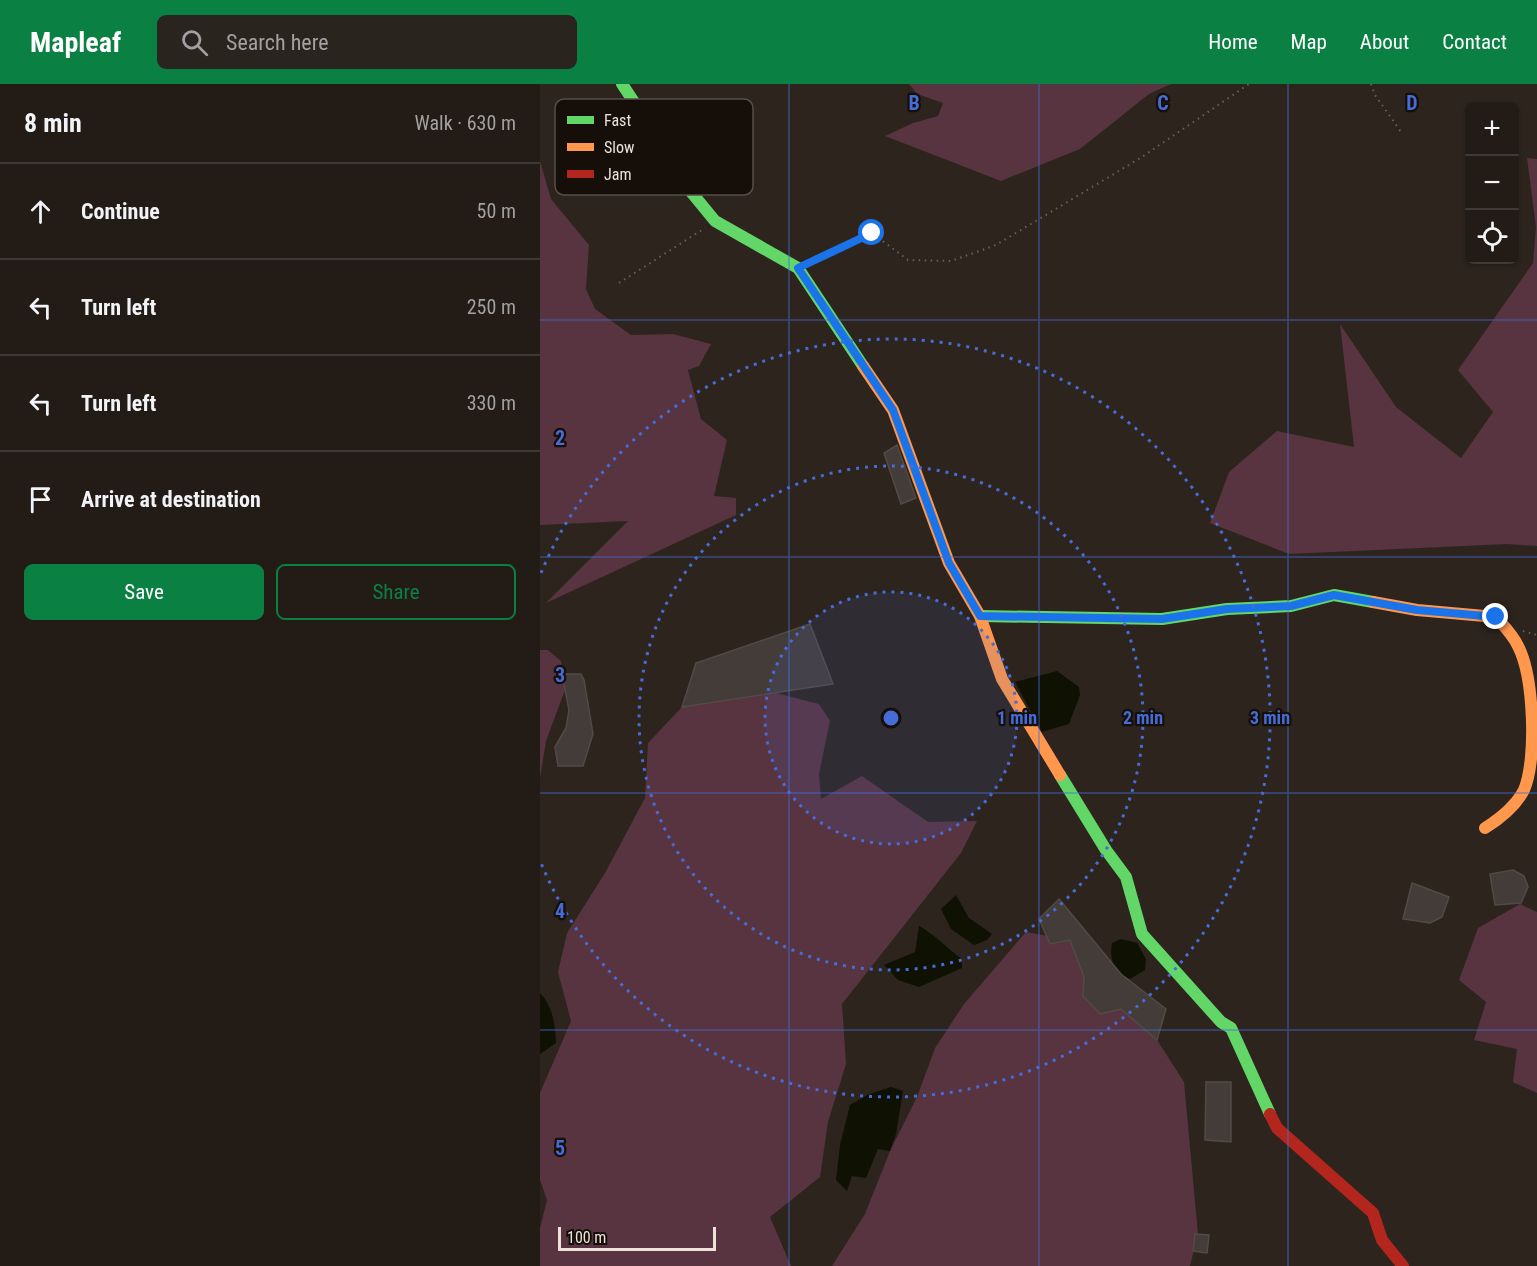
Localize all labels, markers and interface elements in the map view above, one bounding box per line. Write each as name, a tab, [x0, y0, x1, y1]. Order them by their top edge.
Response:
search box	[157, 15, 577, 69]
text: Mapleaf	[30, 26, 121, 59]
icon: search	[178, 26, 211, 59]
text: Search here	[226, 30, 328, 55]
text: Home	[1208, 30, 1258, 54]
text: Map	[1291, 30, 1327, 54]
text: About	[1360, 30, 1409, 54]
text: Contact	[1442, 30, 1507, 54]
text: B	[908, 91, 920, 115]
text: C	[1157, 91, 1169, 115]
text: D	[1406, 91, 1418, 115]
legend	[555, 99, 753, 195]
map controls	[1465, 102, 1519, 264]
button: +	[1465, 102, 1519, 156]
text: 8 min	[24, 108, 82, 138]
text: Walk · 630 m	[415, 111, 516, 135]
text: Fast	[604, 111, 631, 130]
text: Slow	[604, 138, 634, 157]
button: −	[1465, 156, 1519, 210]
text: Jam	[604, 165, 631, 184]
icon: ahead	[24, 195, 57, 228]
text: Continue	[81, 199, 160, 224]
text: 50 m	[477, 199, 516, 223]
button: locate	[1465, 210, 1519, 264]
route start	[858, 219, 884, 245]
icon: left	[24, 291, 57, 324]
text: Turn left	[81, 295, 156, 320]
text: 250 m	[467, 295, 516, 319]
icon: left	[24, 387, 57, 420]
text: Turn left	[81, 391, 156, 416]
text: 330 m	[467, 391, 516, 415]
text: 2	[555, 426, 565, 450]
icon: arrive	[24, 483, 57, 516]
text: Arrive at destination	[81, 487, 261, 512]
button: Save	[24, 564, 264, 620]
button: Share	[276, 564, 516, 620]
route end	[1482, 603, 1508, 629]
text: 3	[555, 663, 565, 687]
text: 1 min	[997, 707, 1037, 728]
text: 2 min	[1123, 707, 1163, 728]
text: 3 min	[1250, 707, 1290, 728]
centre of rings	[881, 708, 901, 728]
text: 4	[555, 899, 565, 923]
text: 5	[555, 1136, 565, 1160]
scale bar	[558, 1224, 716, 1252]
text: 100 m	[567, 1228, 606, 1247]

